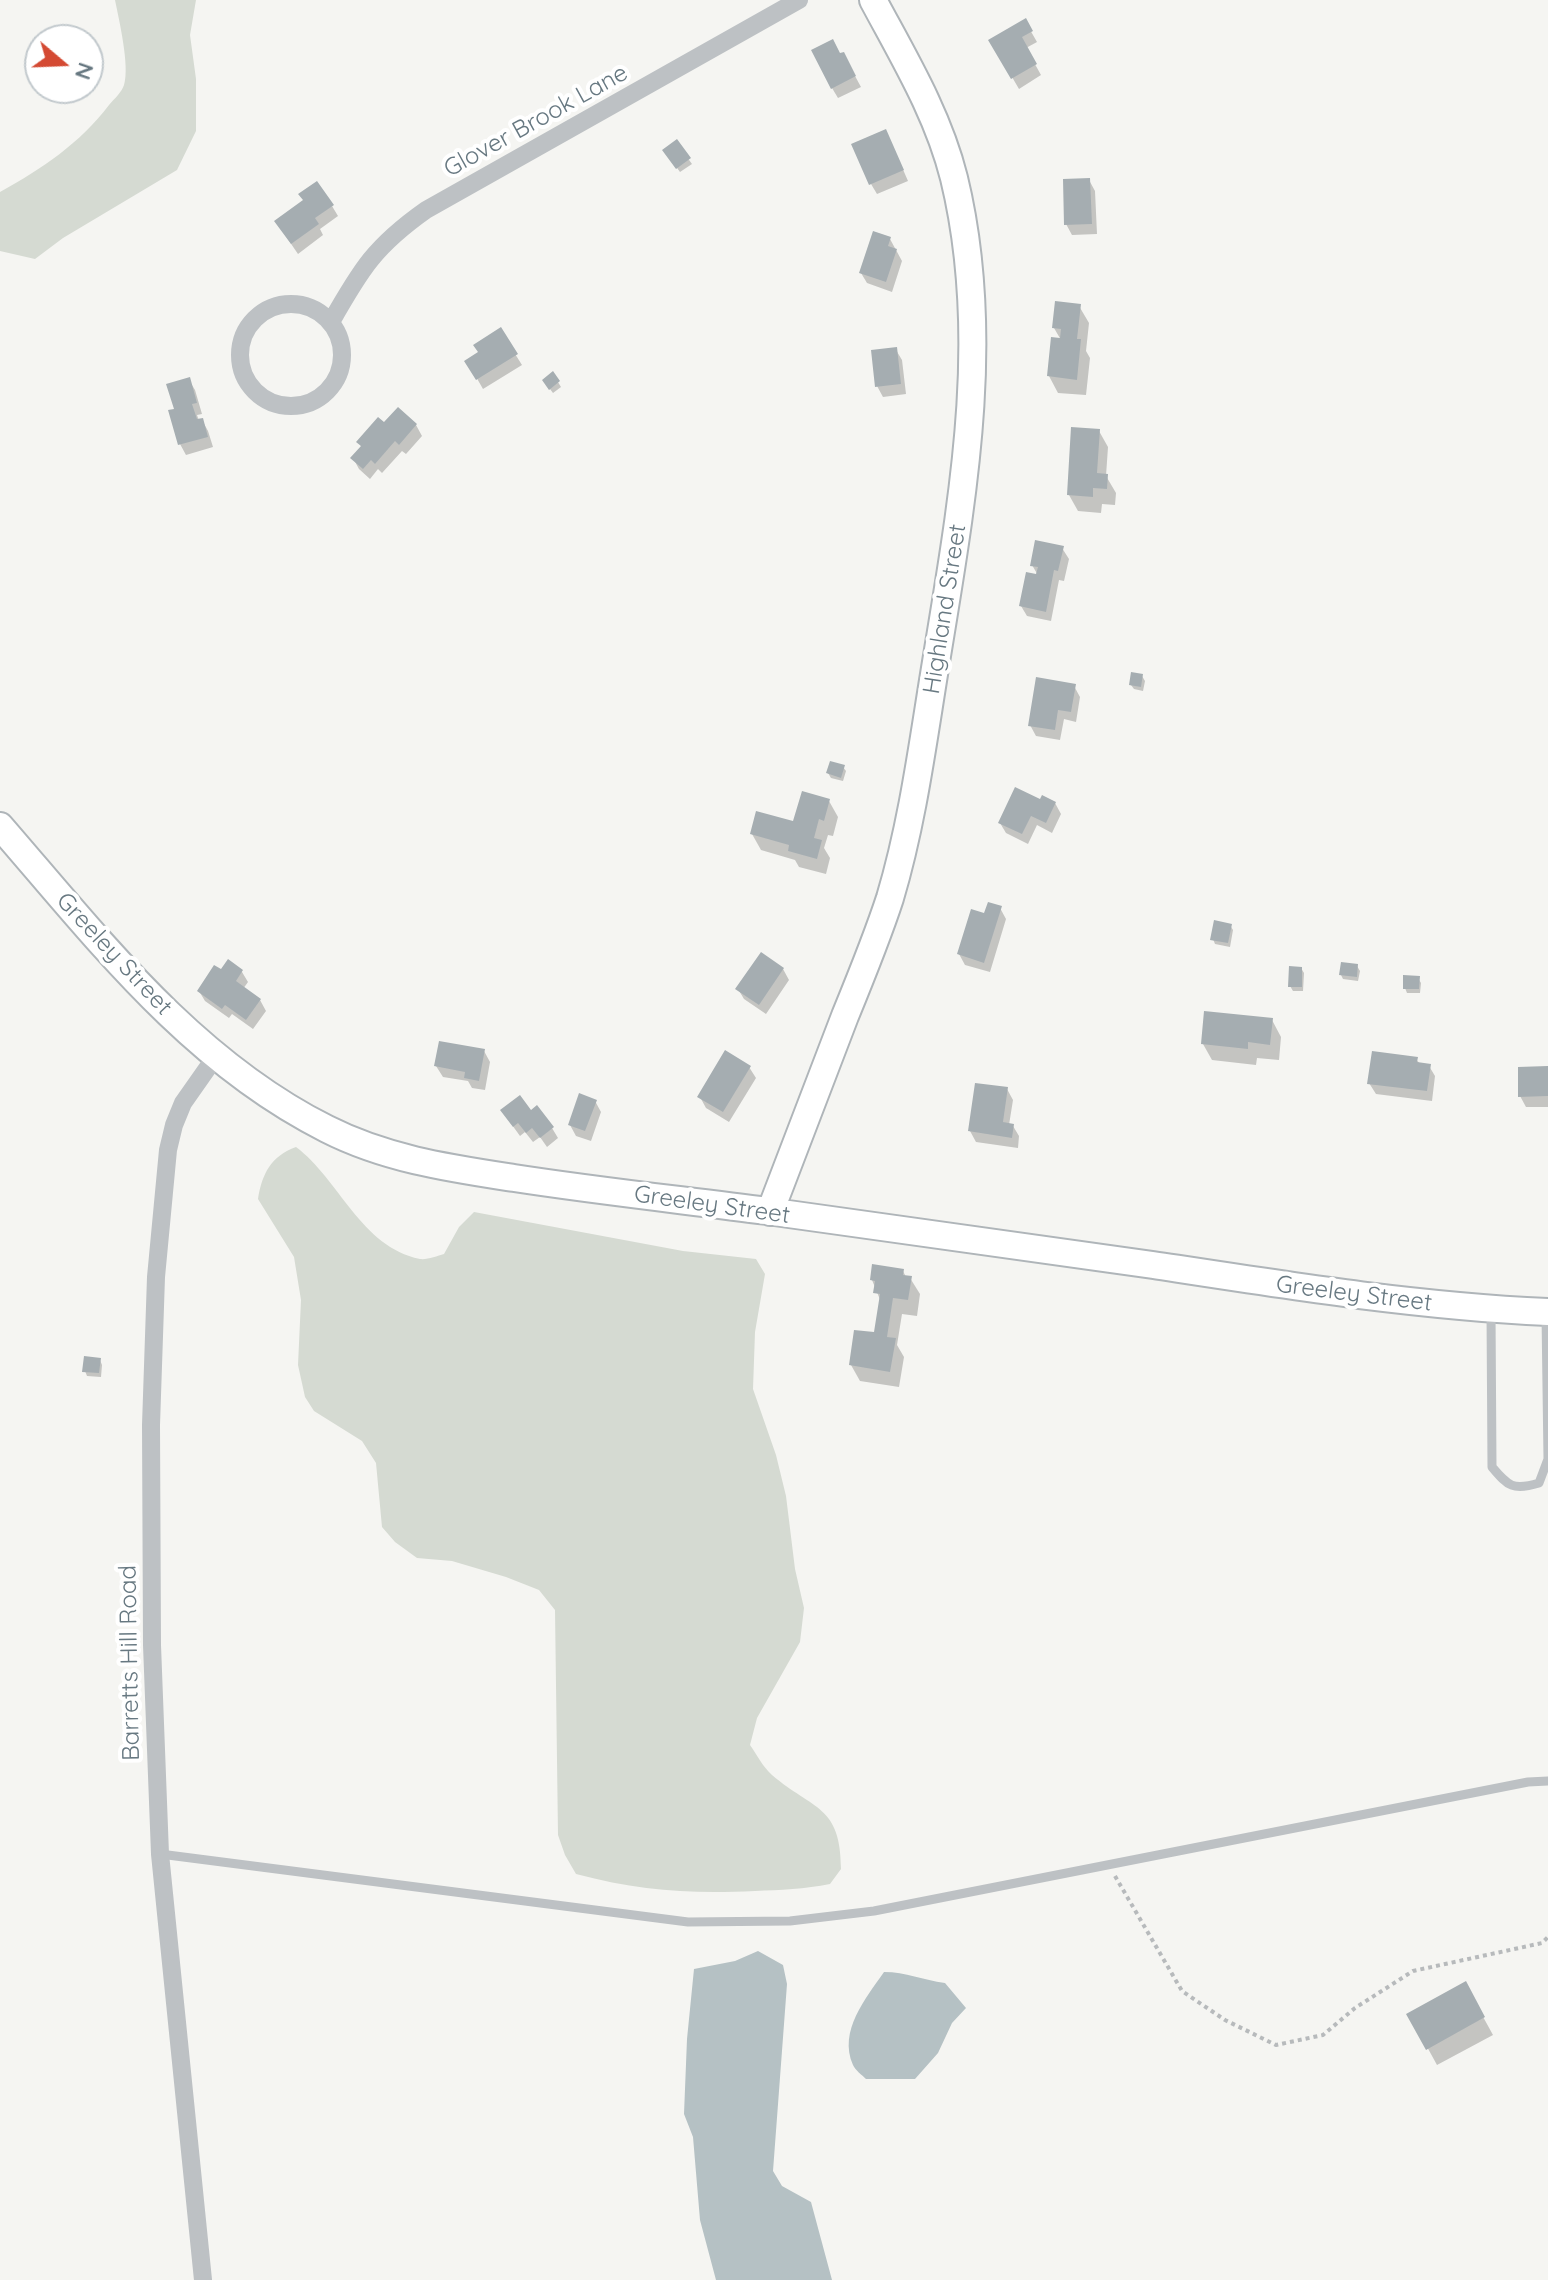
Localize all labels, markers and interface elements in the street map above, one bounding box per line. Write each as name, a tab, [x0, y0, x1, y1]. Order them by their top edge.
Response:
north arrow	[24, 24, 104, 104]
text: N	[69, 59, 101, 83]
street label: Glover Brook Lane	[439, 59, 633, 183]
street label: Highland Street	[917, 522, 973, 696]
street label: Greeley Street	[50, 887, 178, 1021]
street label: Greeley Street	[632, 1180, 792, 1230]
street label: Greeley Street	[1274, 1270, 1434, 1318]
street label: Barretts Hill Road	[114, 1565, 146, 1761]

